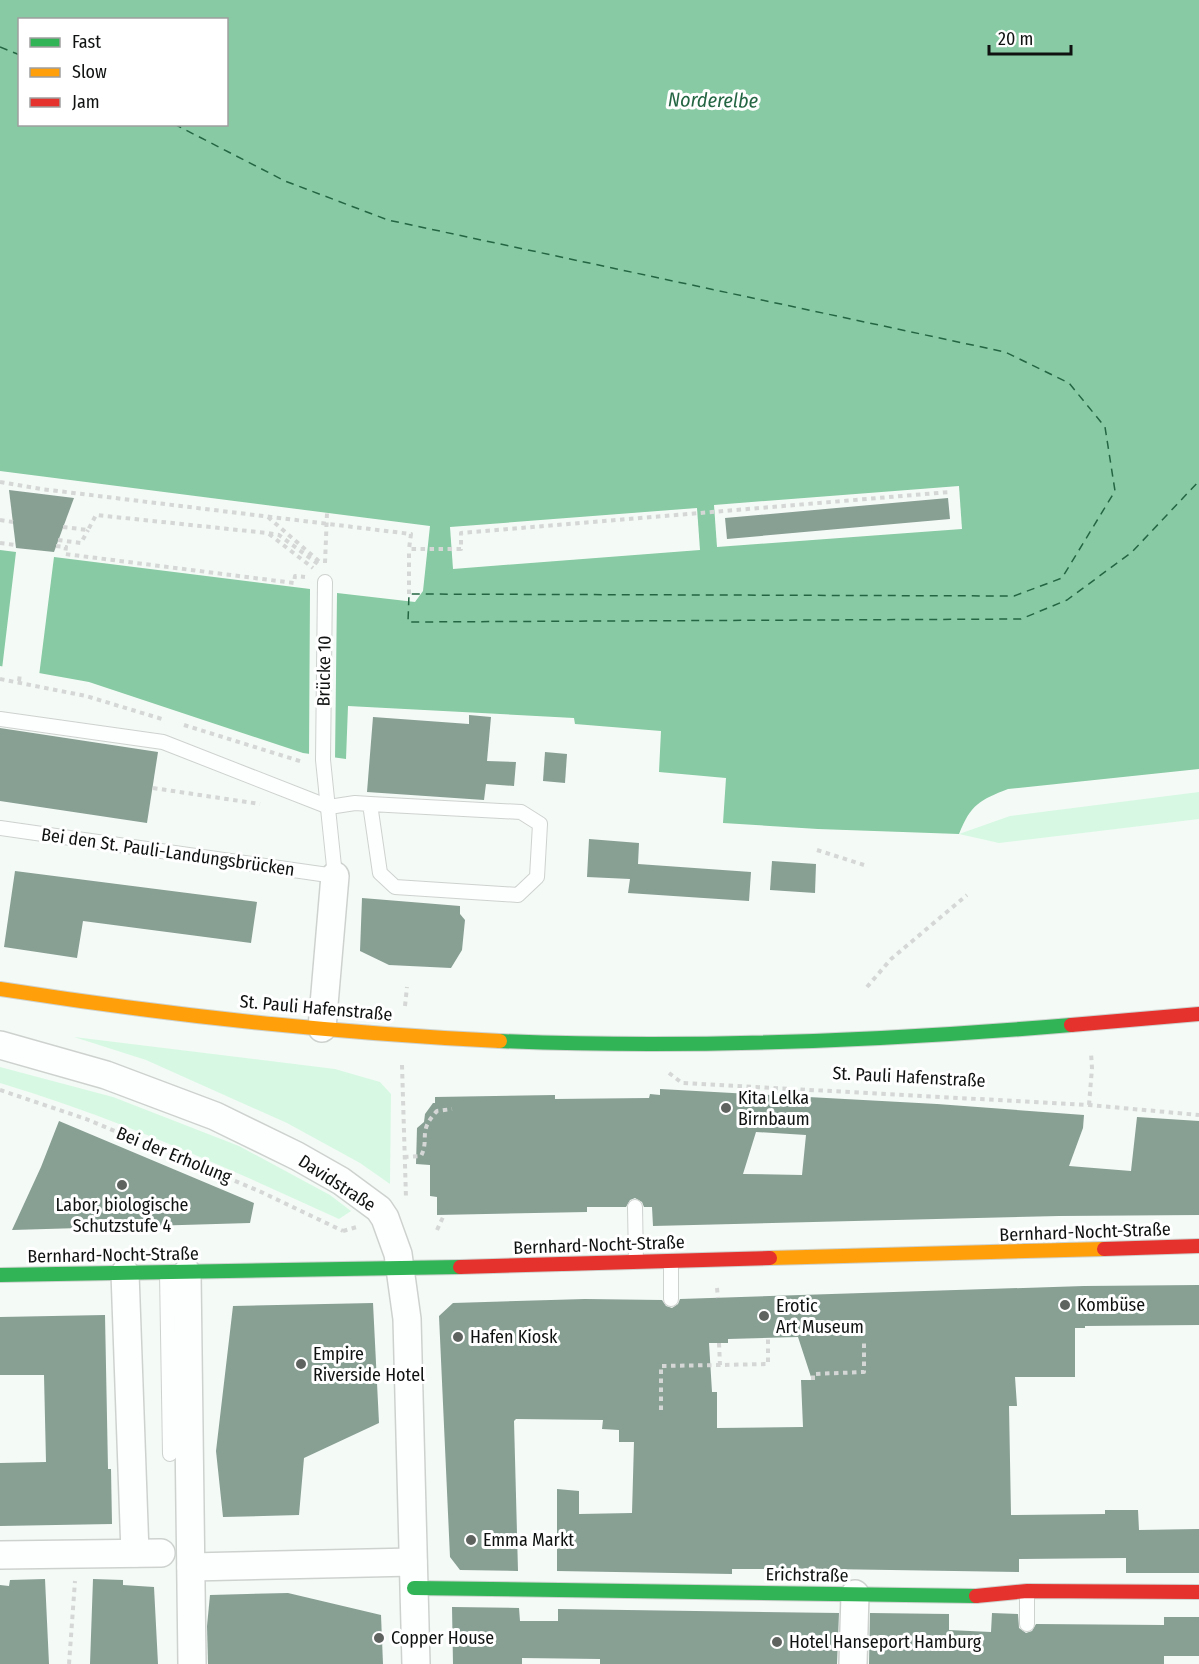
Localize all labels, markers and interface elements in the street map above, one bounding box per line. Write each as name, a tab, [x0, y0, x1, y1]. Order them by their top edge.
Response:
legend	[18, 18, 228, 126]
scale bar	[989, 18, 1072, 56]
text: 20 m	[998, 28, 1033, 50]
text: Fast	[72, 31, 101, 53]
text: Slow	[72, 61, 107, 83]
water label: Norderelbe	[668, 87, 759, 113]
text: Jam	[72, 91, 100, 113]
street label: Brücke 10	[312, 635, 336, 707]
street label: Bei den St. Pauli-Landungsbrücken	[40, 823, 296, 881]
street label: St. Pauli Hafenstraße	[239, 990, 393, 1026]
street label: St. Pauli Hafenstraße	[832, 1062, 986, 1092]
place label: Kita Lelka Birnbaum	[738, 1087, 810, 1130]
marker: Kita Lelka Birnbaum	[719, 1101, 733, 1115]
street label: Bei der Erholung	[113, 1122, 235, 1188]
street label: Davidstraße	[294, 1150, 380, 1216]
marker: Labor, biologische Schutzstufe 4	[115, 1178, 129, 1192]
place label: Labor, biologische Schutzstufe 4	[55, 1194, 189, 1237]
street label: Bernhard-Nocht-Straße	[999, 1218, 1171, 1246]
street label: Bernhard-Nocht-Straße	[513, 1231, 685, 1259]
street label: Bernhard-Nocht-Straße	[27, 1243, 199, 1267]
place label: Kombüse	[1077, 1294, 1145, 1316]
place label: Erotic Art Museum	[776, 1295, 864, 1338]
marker: Kombüse	[1058, 1298, 1072, 1312]
marker: Erotic Art Museum	[757, 1309, 771, 1323]
place label: Hafen Kiosk	[470, 1326, 558, 1348]
marker: Hafen Kiosk	[451, 1330, 465, 1344]
place label: Empire Riverside Hotel	[313, 1343, 425, 1386]
marker: Empire Riverside Hotel	[294, 1357, 308, 1371]
place label: Emma Markt	[483, 1529, 574, 1551]
marker: Emma Markt	[464, 1533, 478, 1547]
street label: Erichstraße	[765, 1563, 849, 1587]
place label: Copper House	[391, 1627, 494, 1649]
marker: Copper House	[372, 1631, 386, 1645]
place label: Hotel Hanseport Hamburg	[789, 1631, 982, 1653]
marker: Hotel Hanseport Hamburg	[770, 1635, 784, 1649]

